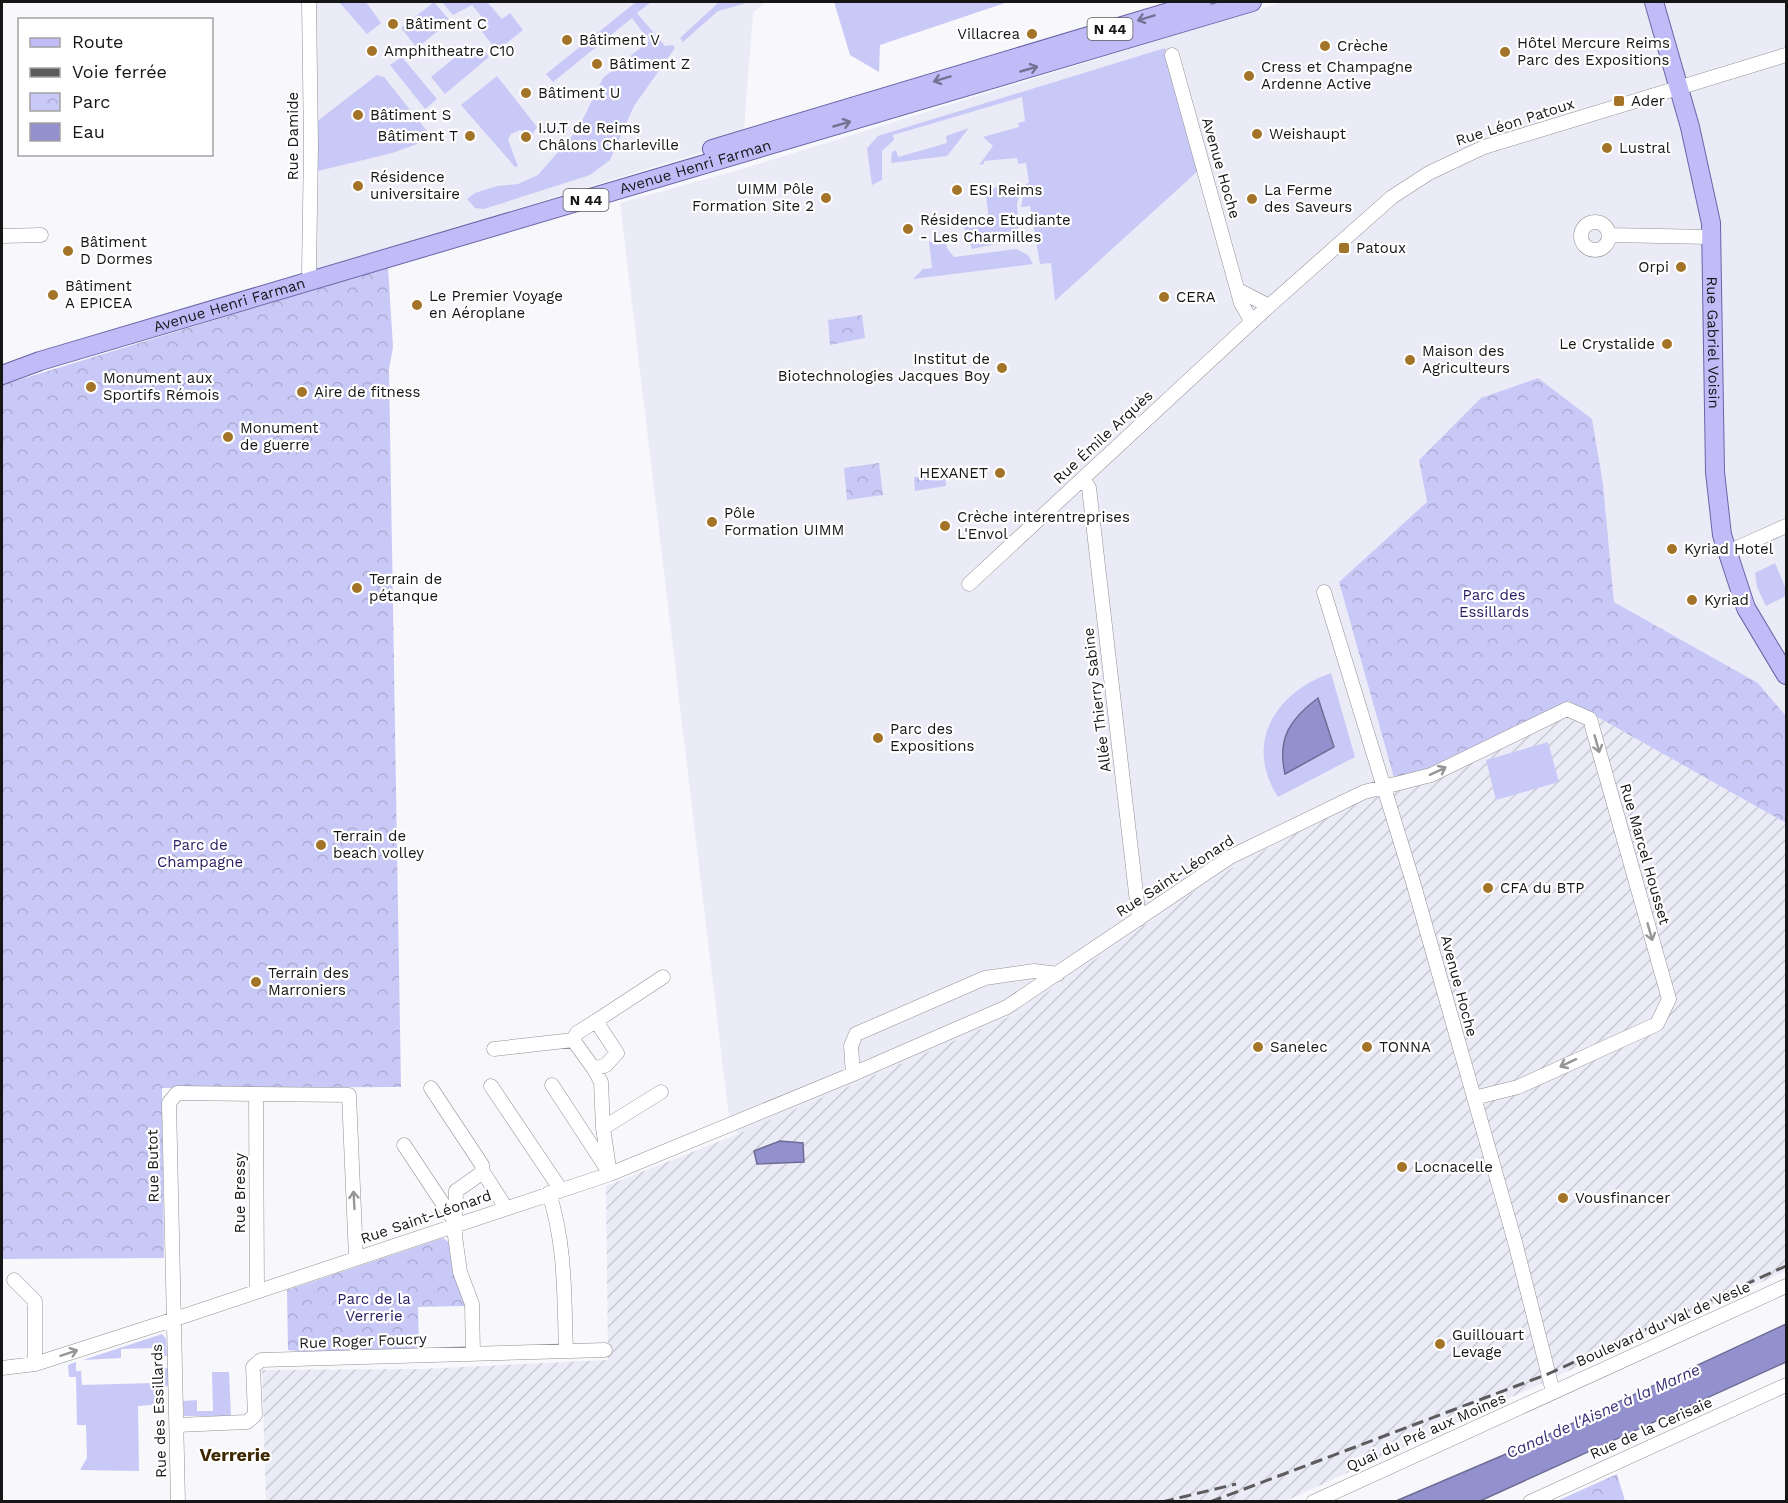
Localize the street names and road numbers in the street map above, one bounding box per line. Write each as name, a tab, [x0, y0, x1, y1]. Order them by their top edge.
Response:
road number: N 44	[1088, 18, 1132, 40]
street label: Rue Damide	[284, 92, 302, 180]
street label: Rue Léon Patoux	[1453, 94, 1577, 150]
street label: Avenue Hoche	[1198, 115, 1244, 221]
street label: Avenue Henri Farman	[617, 136, 773, 198]
road number: N 44	[564, 189, 608, 211]
street label: Avenue Henri Farman	[151, 274, 307, 336]
street label: Rue Gabriel Voisin	[1703, 276, 1723, 409]
street label: Rue Émile Arquès	[1050, 386, 1157, 488]
street label: Allée Thierry Sabine	[1079, 627, 1115, 773]
street label: Rue Marcel Housset	[1616, 781, 1674, 927]
street label: Rue Saint-Léonard	[1113, 831, 1237, 921]
street label: Avenue Hoche	[1437, 933, 1481, 1039]
street label: Rue Butot	[143, 1128, 163, 1203]
street label: Rue Bressy	[231, 1153, 249, 1233]
street label: Rue Saint-Léonard	[358, 1186, 494, 1248]
street label: Boulevard du Val de Vesle	[1573, 1277, 1753, 1371]
street label: Rue Roger Foucry	[299, 1330, 427, 1352]
street label: Rue des Essillards	[148, 1344, 170, 1478]
street label: Quai du Pré aux Moines	[1343, 1389, 1509, 1475]
street label: Rue de la Cerisaie	[1587, 1393, 1715, 1463]

